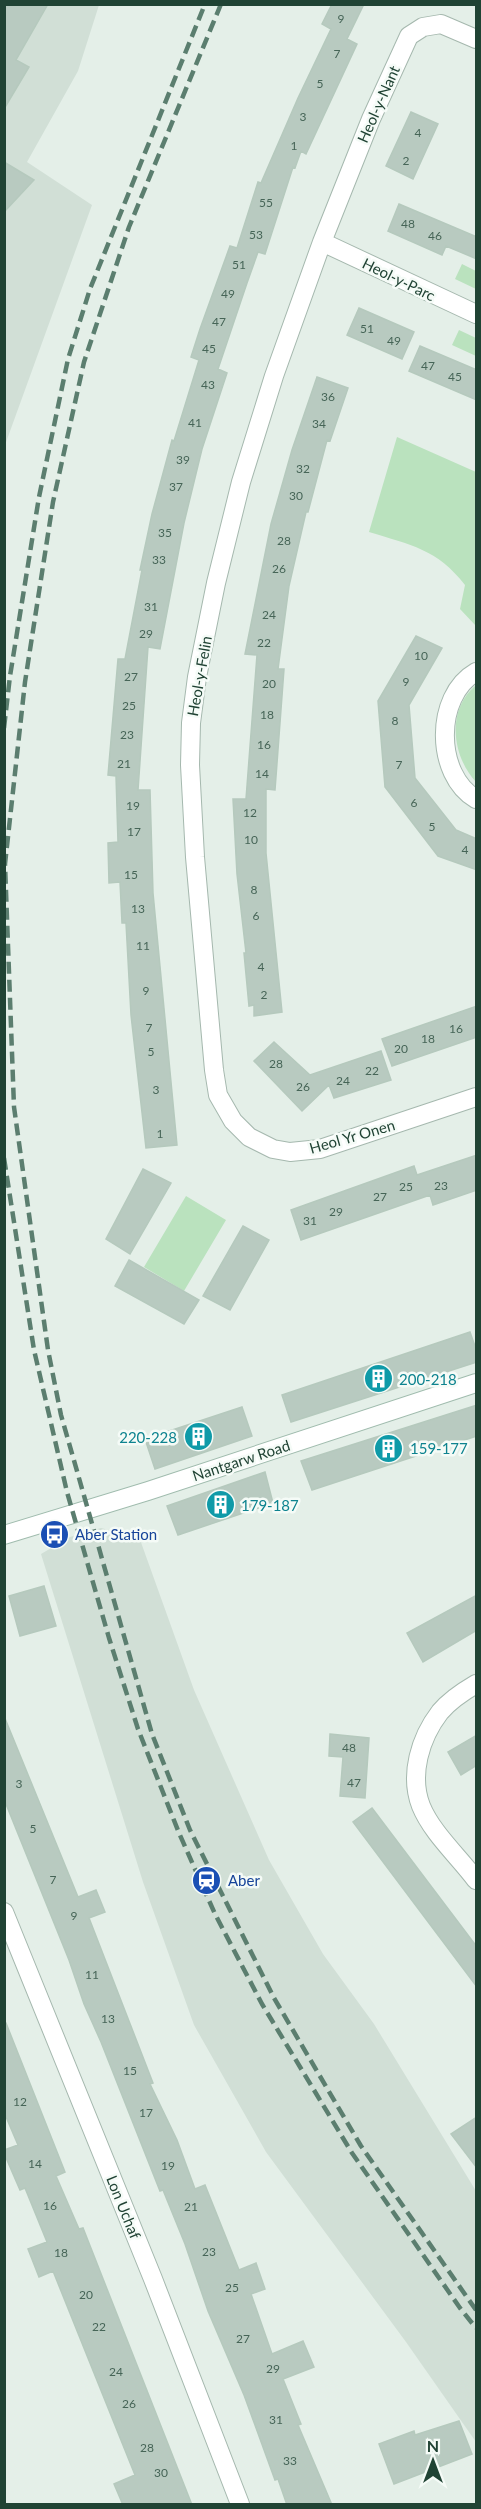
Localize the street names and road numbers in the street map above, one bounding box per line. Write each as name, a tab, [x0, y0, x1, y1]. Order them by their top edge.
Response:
street label: Heol-y-Nant	[353, 62, 403, 145]
street label: Heol-y-Parc	[360, 254, 438, 304]
street label: Heol-y-Felin	[183, 634, 215, 718]
street label: Heol Yr Onen	[307, 1115, 397, 1157]
street label: Nantgarw Road	[190, 1436, 292, 1484]
street label: Lon Uchaf	[103, 2173, 145, 2242]

